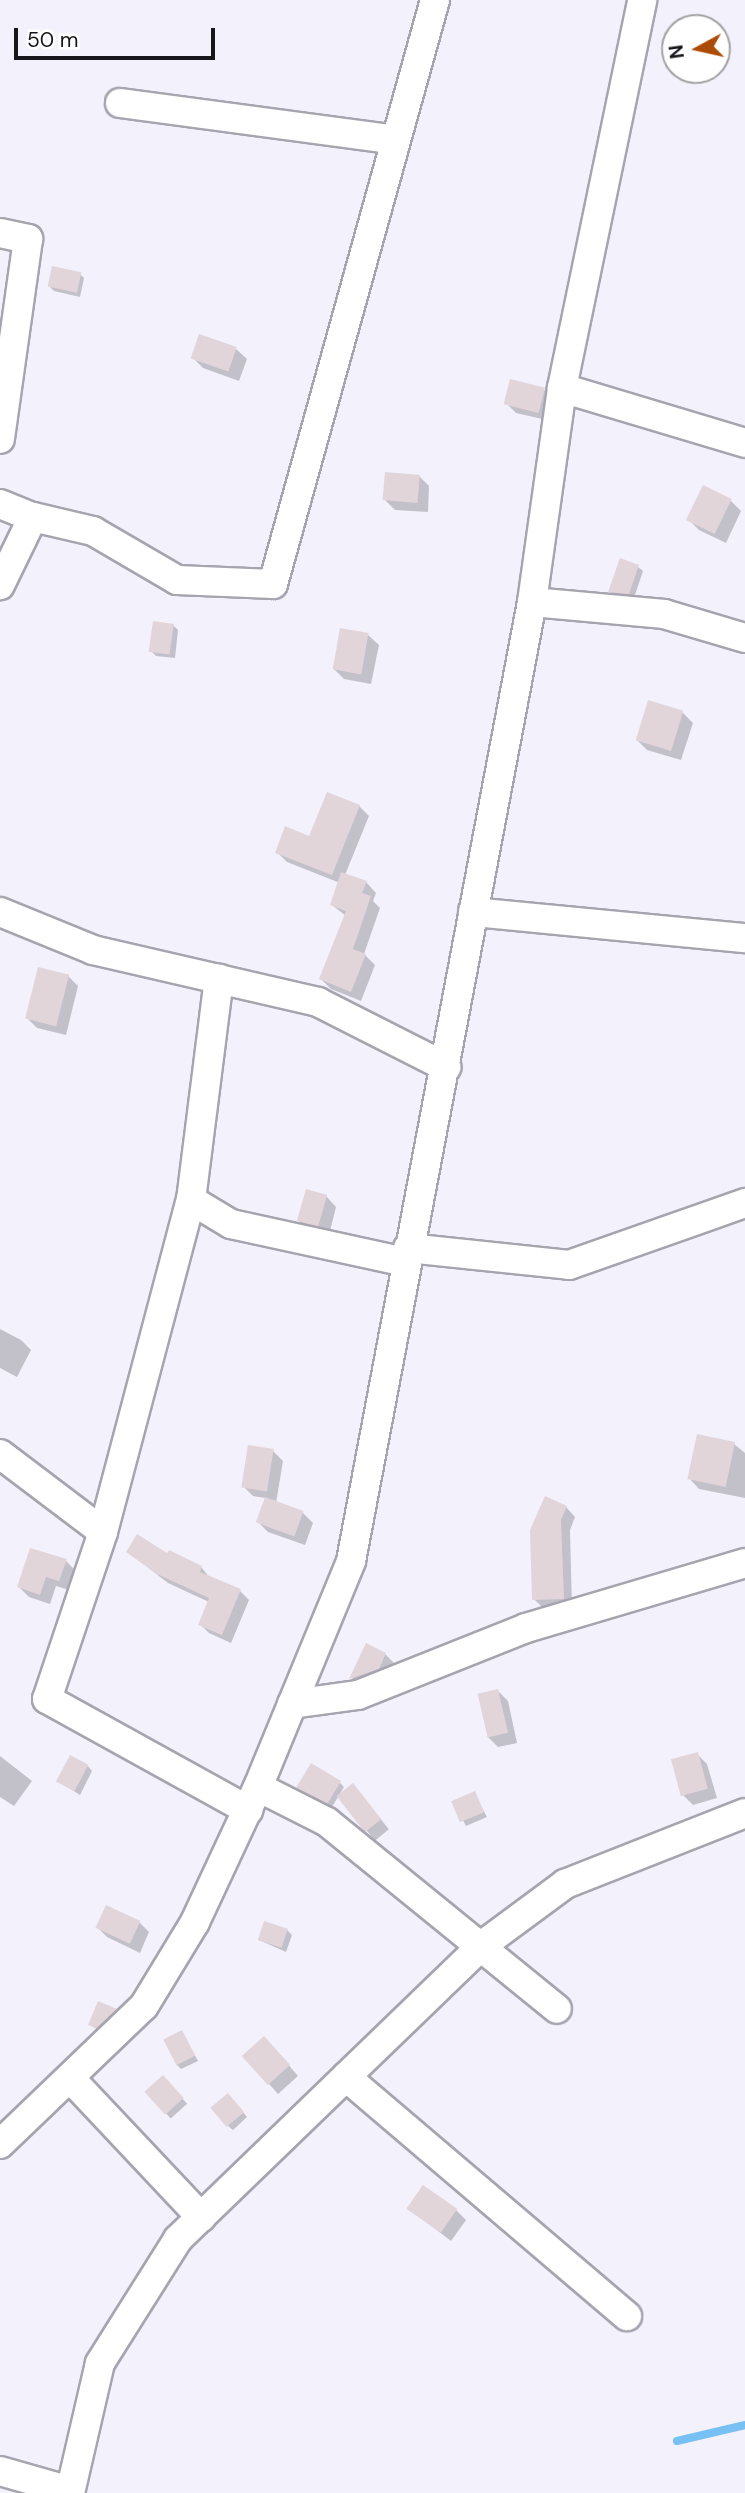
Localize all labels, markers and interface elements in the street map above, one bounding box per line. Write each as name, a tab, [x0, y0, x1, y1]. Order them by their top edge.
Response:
scale bar	[18, 14, 219, 58]
north arrow	[661, 14, 731, 84]
text: 50 m	[27, 26, 78, 54]
text: N	[663, 43, 690, 60]

